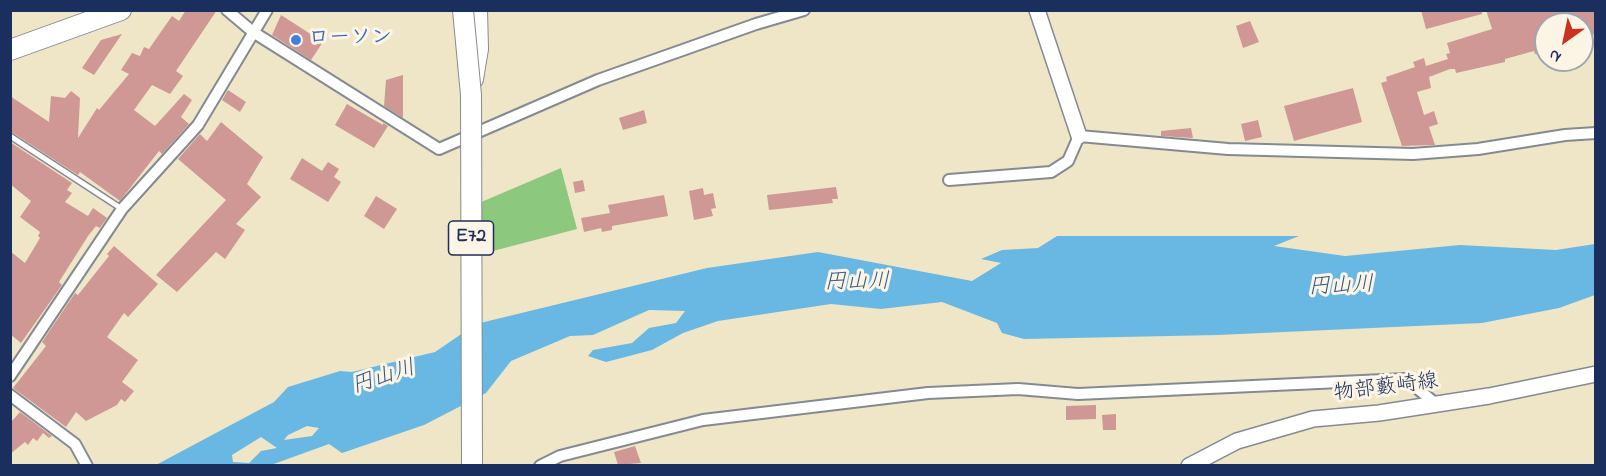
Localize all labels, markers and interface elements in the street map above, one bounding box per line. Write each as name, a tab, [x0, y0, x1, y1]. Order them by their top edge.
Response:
north arrow	[1534, 12, 1594, 72]
place label: ローソン	[308, 27, 392, 53]
marker: ローソン	[289, 33, 303, 47]
text: N	[1544, 42, 1566, 68]
road number: E72	[448, 221, 494, 255]
water label: 円山川	[824, 270, 890, 298]
water label: 円山川	[1307, 273, 1375, 303]
water label: 円山川	[349, 356, 419, 402]
street label: 物部藪崎線	[1332, 370, 1440, 408]

